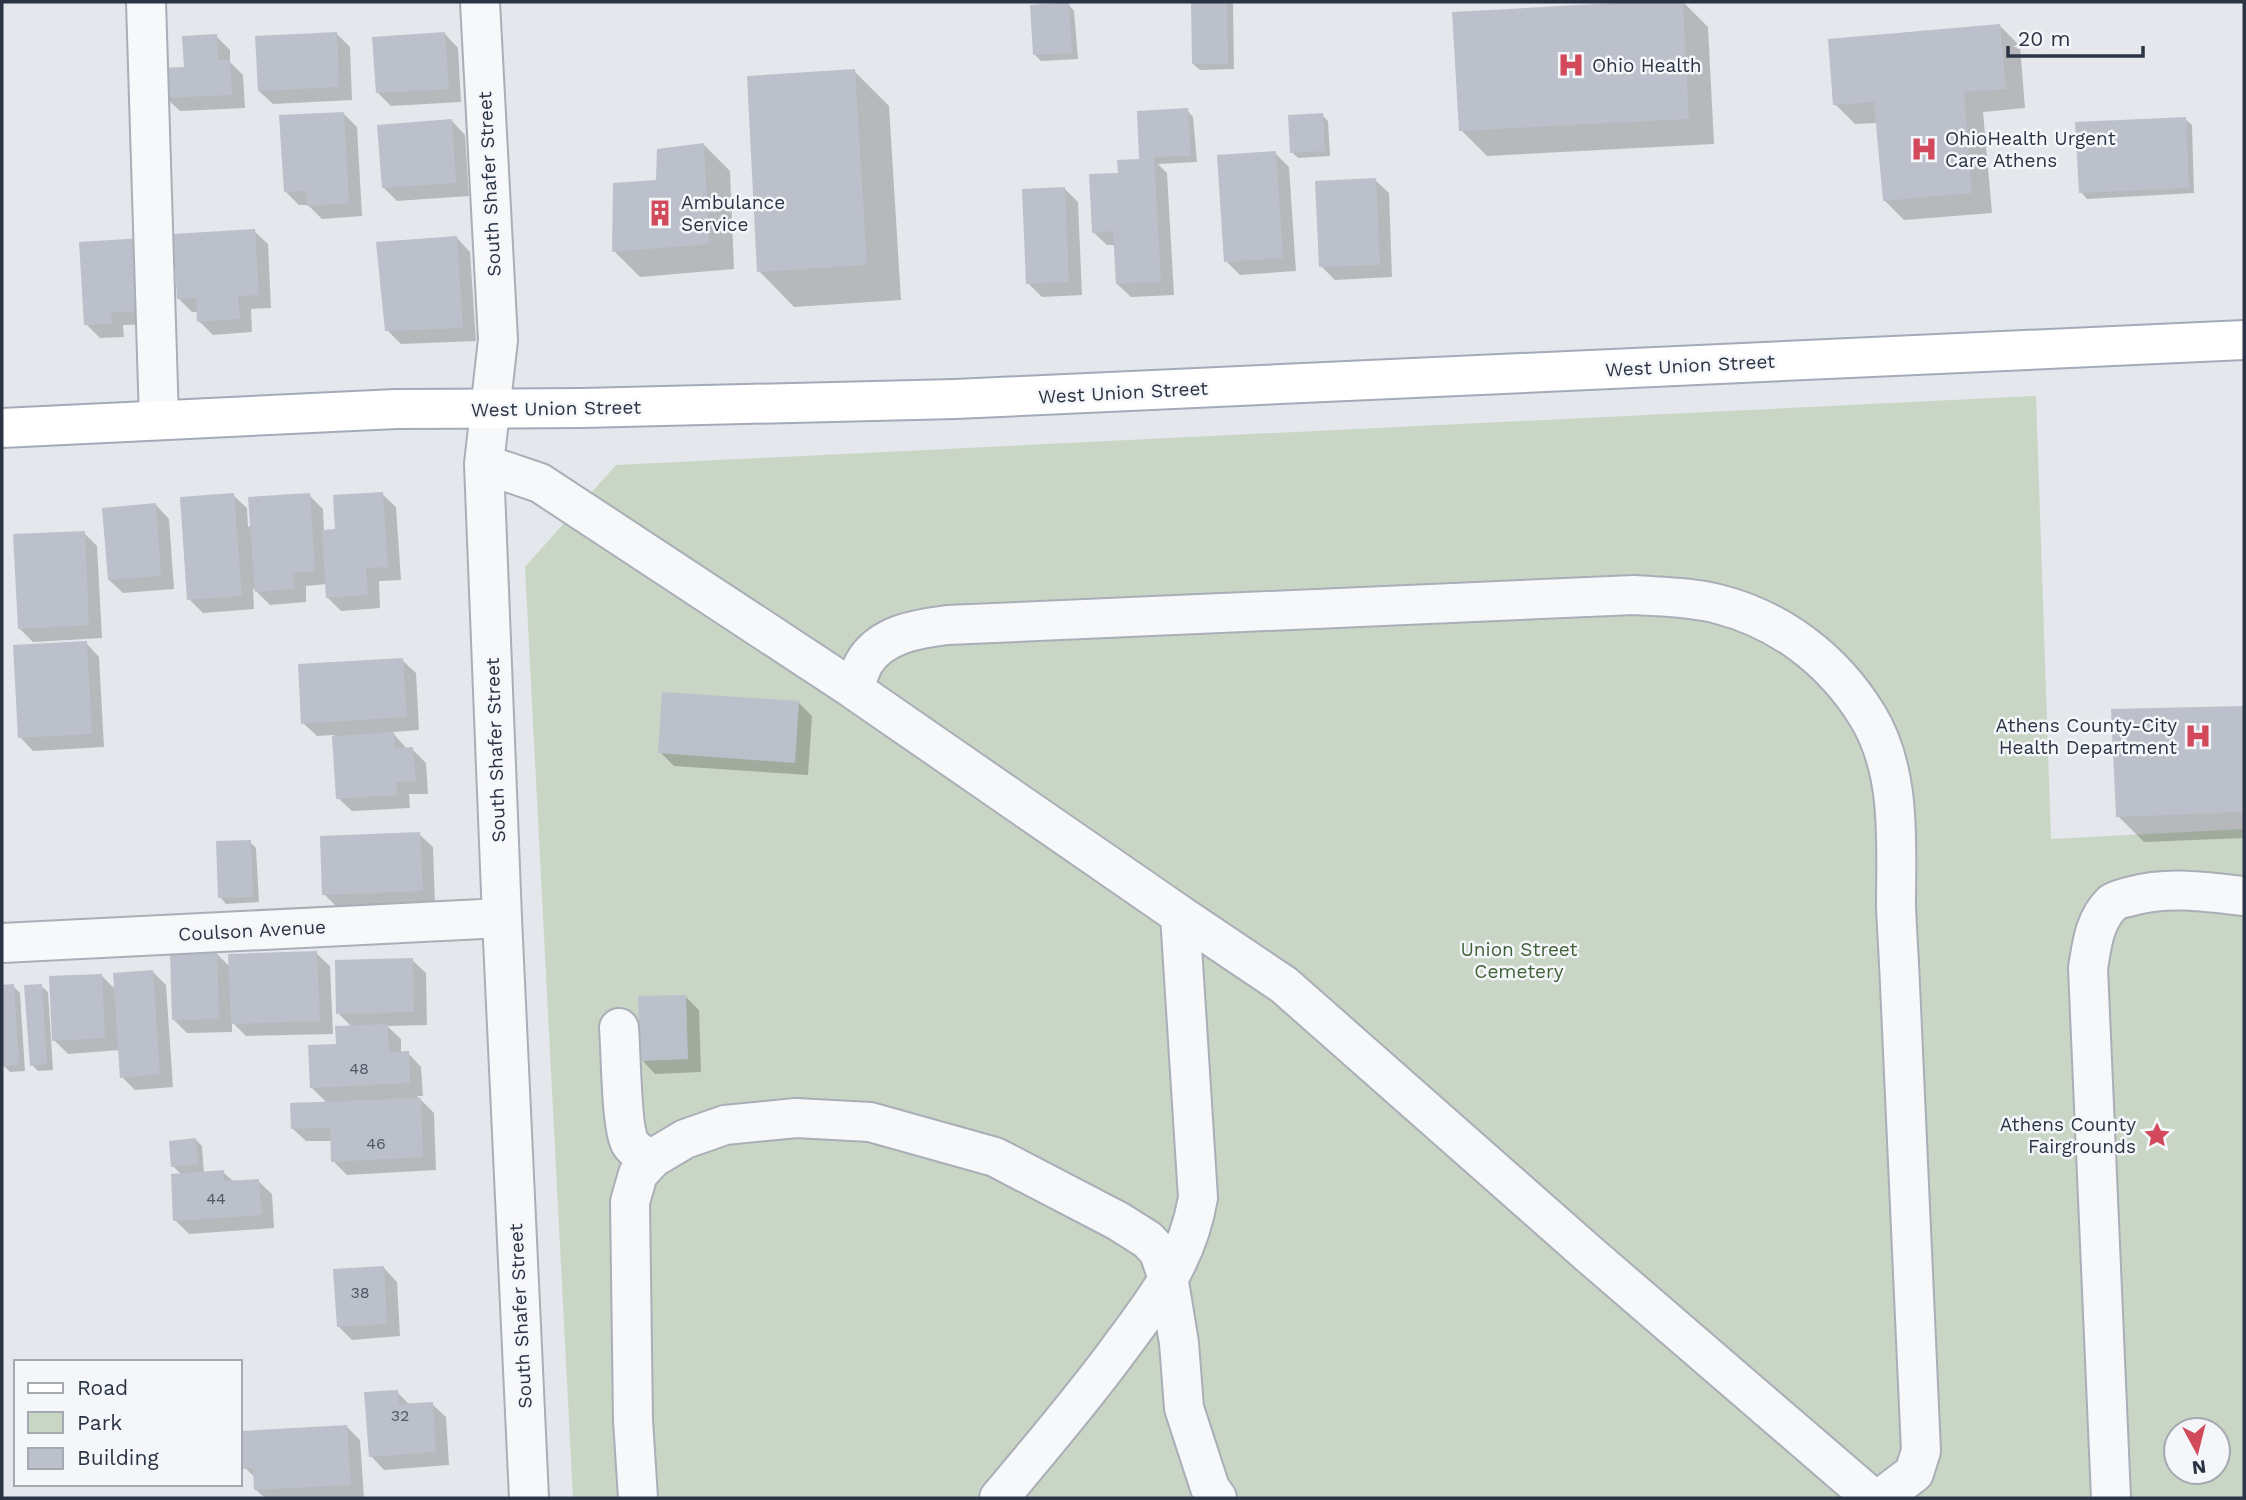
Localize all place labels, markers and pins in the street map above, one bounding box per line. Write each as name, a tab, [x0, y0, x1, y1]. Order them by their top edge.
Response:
hospital icon: Ohio Health	[1556, 50, 1586, 80]
place label: Ohio Health	[1592, 54, 1701, 77]
place label: OhioHealth Urgent Care Athens	[1945, 127, 2116, 172]
hospital icon: OhioHealth Urgent Care Athens	[1909, 134, 1939, 164]
place label: Ambulance Service	[681, 191, 785, 236]
building icon: Ambulance Service	[645, 198, 675, 228]
place label: Athens County-City Health Department	[1996, 714, 2177, 759]
hospital icon: Athens County-City Health Department	[2183, 721, 2213, 751]
place label: Athens County Fairgrounds	[2000, 1113, 2136, 1158]
place icon: Athens County Fairgrounds	[2142, 1120, 2172, 1150]

